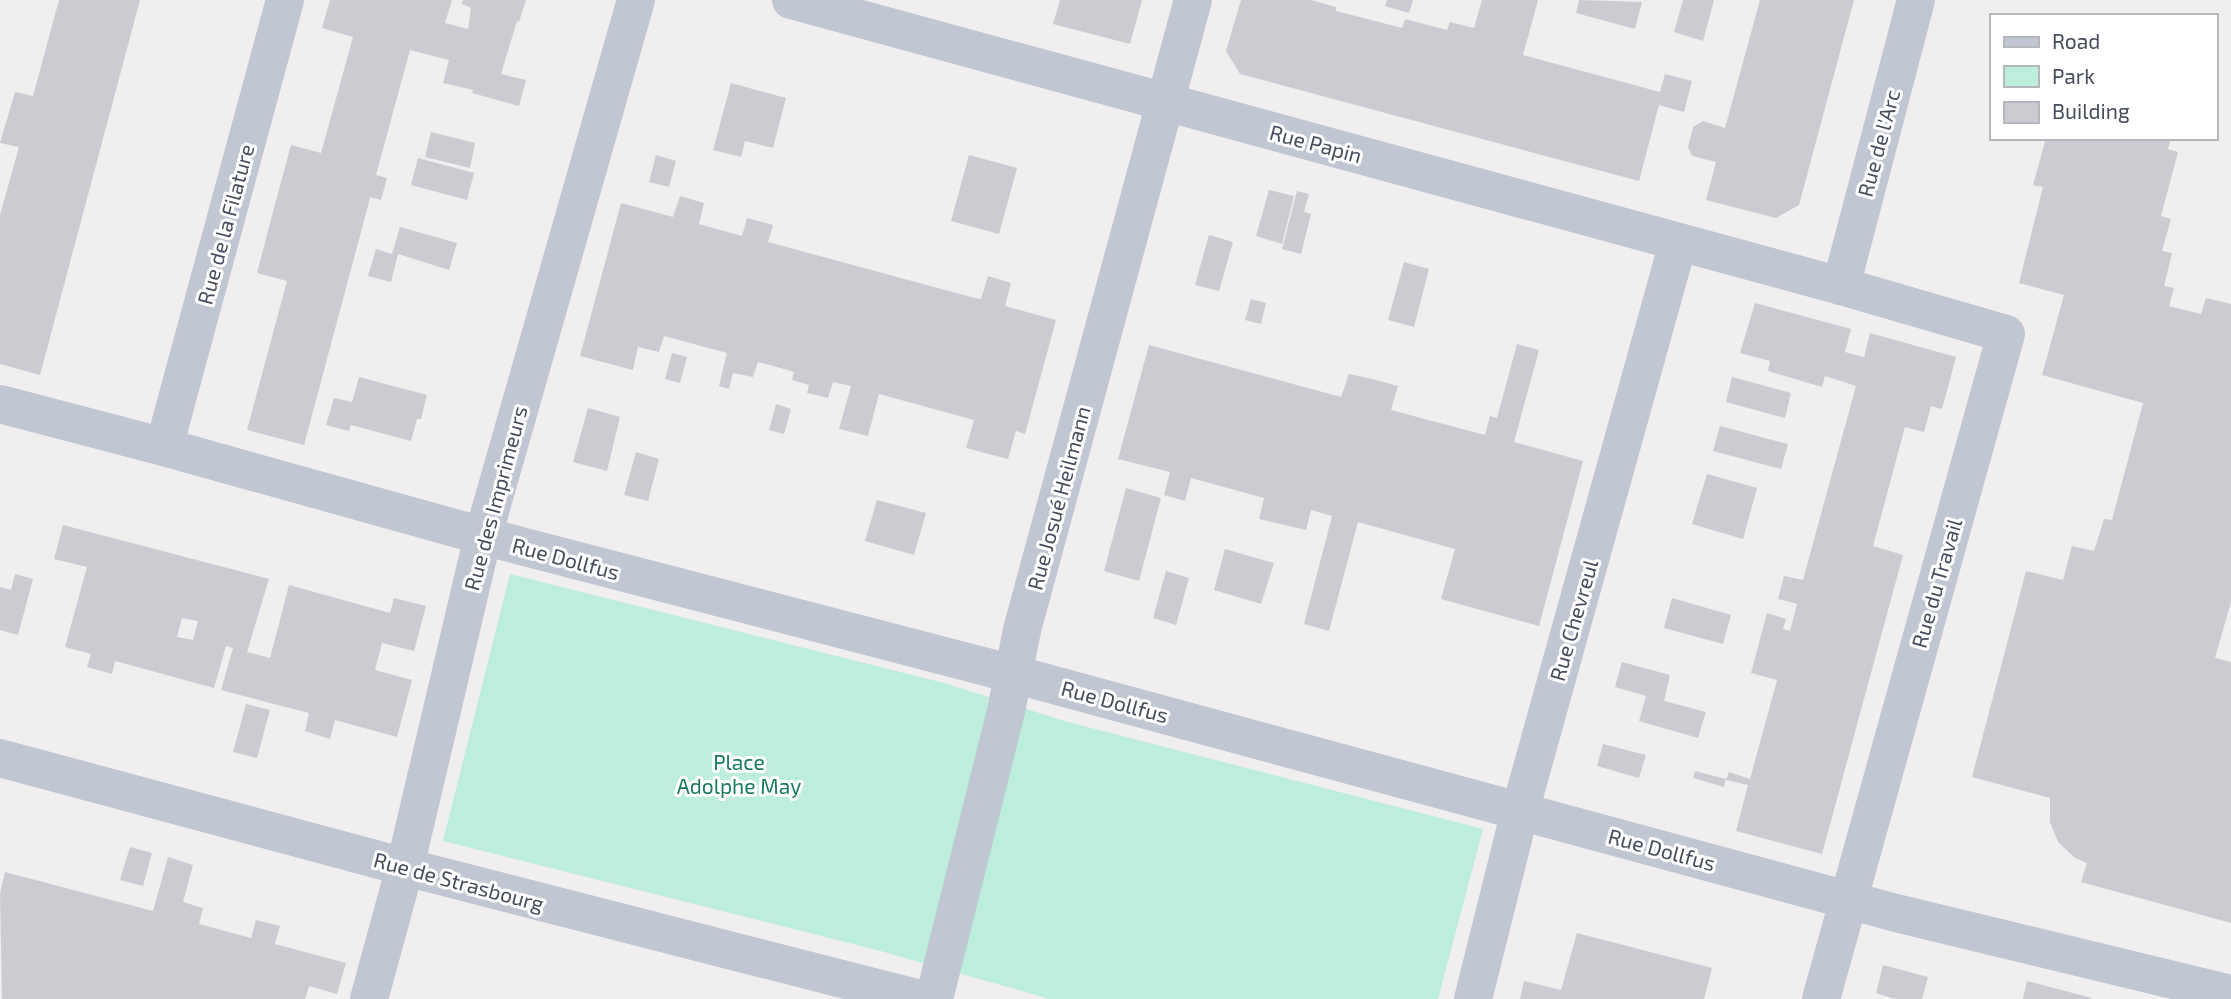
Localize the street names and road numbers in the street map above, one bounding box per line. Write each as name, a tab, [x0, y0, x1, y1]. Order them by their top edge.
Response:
street label: Rue de l'Arc	[1852, 87, 1904, 199]
street label: Rue Papin	[1267, 119, 1365, 167]
street label: Rue de la Filature	[192, 141, 258, 307]
street label: Rue des Imprimeurs	[458, 403, 532, 593]
street label: Rue Josué Heilmann	[1021, 403, 1095, 593]
street label: Rue du Travail	[1906, 515, 1967, 651]
street label: Rue Dollfus	[510, 532, 622, 584]
street label: Rue Chevreul	[1544, 556, 1602, 684]
street label: Rue Dollfus	[1059, 675, 1171, 727]
street label: Rue Dollfus	[1606, 823, 1718, 875]
street label: Rue de Strasbourg	[371, 846, 547, 916]

